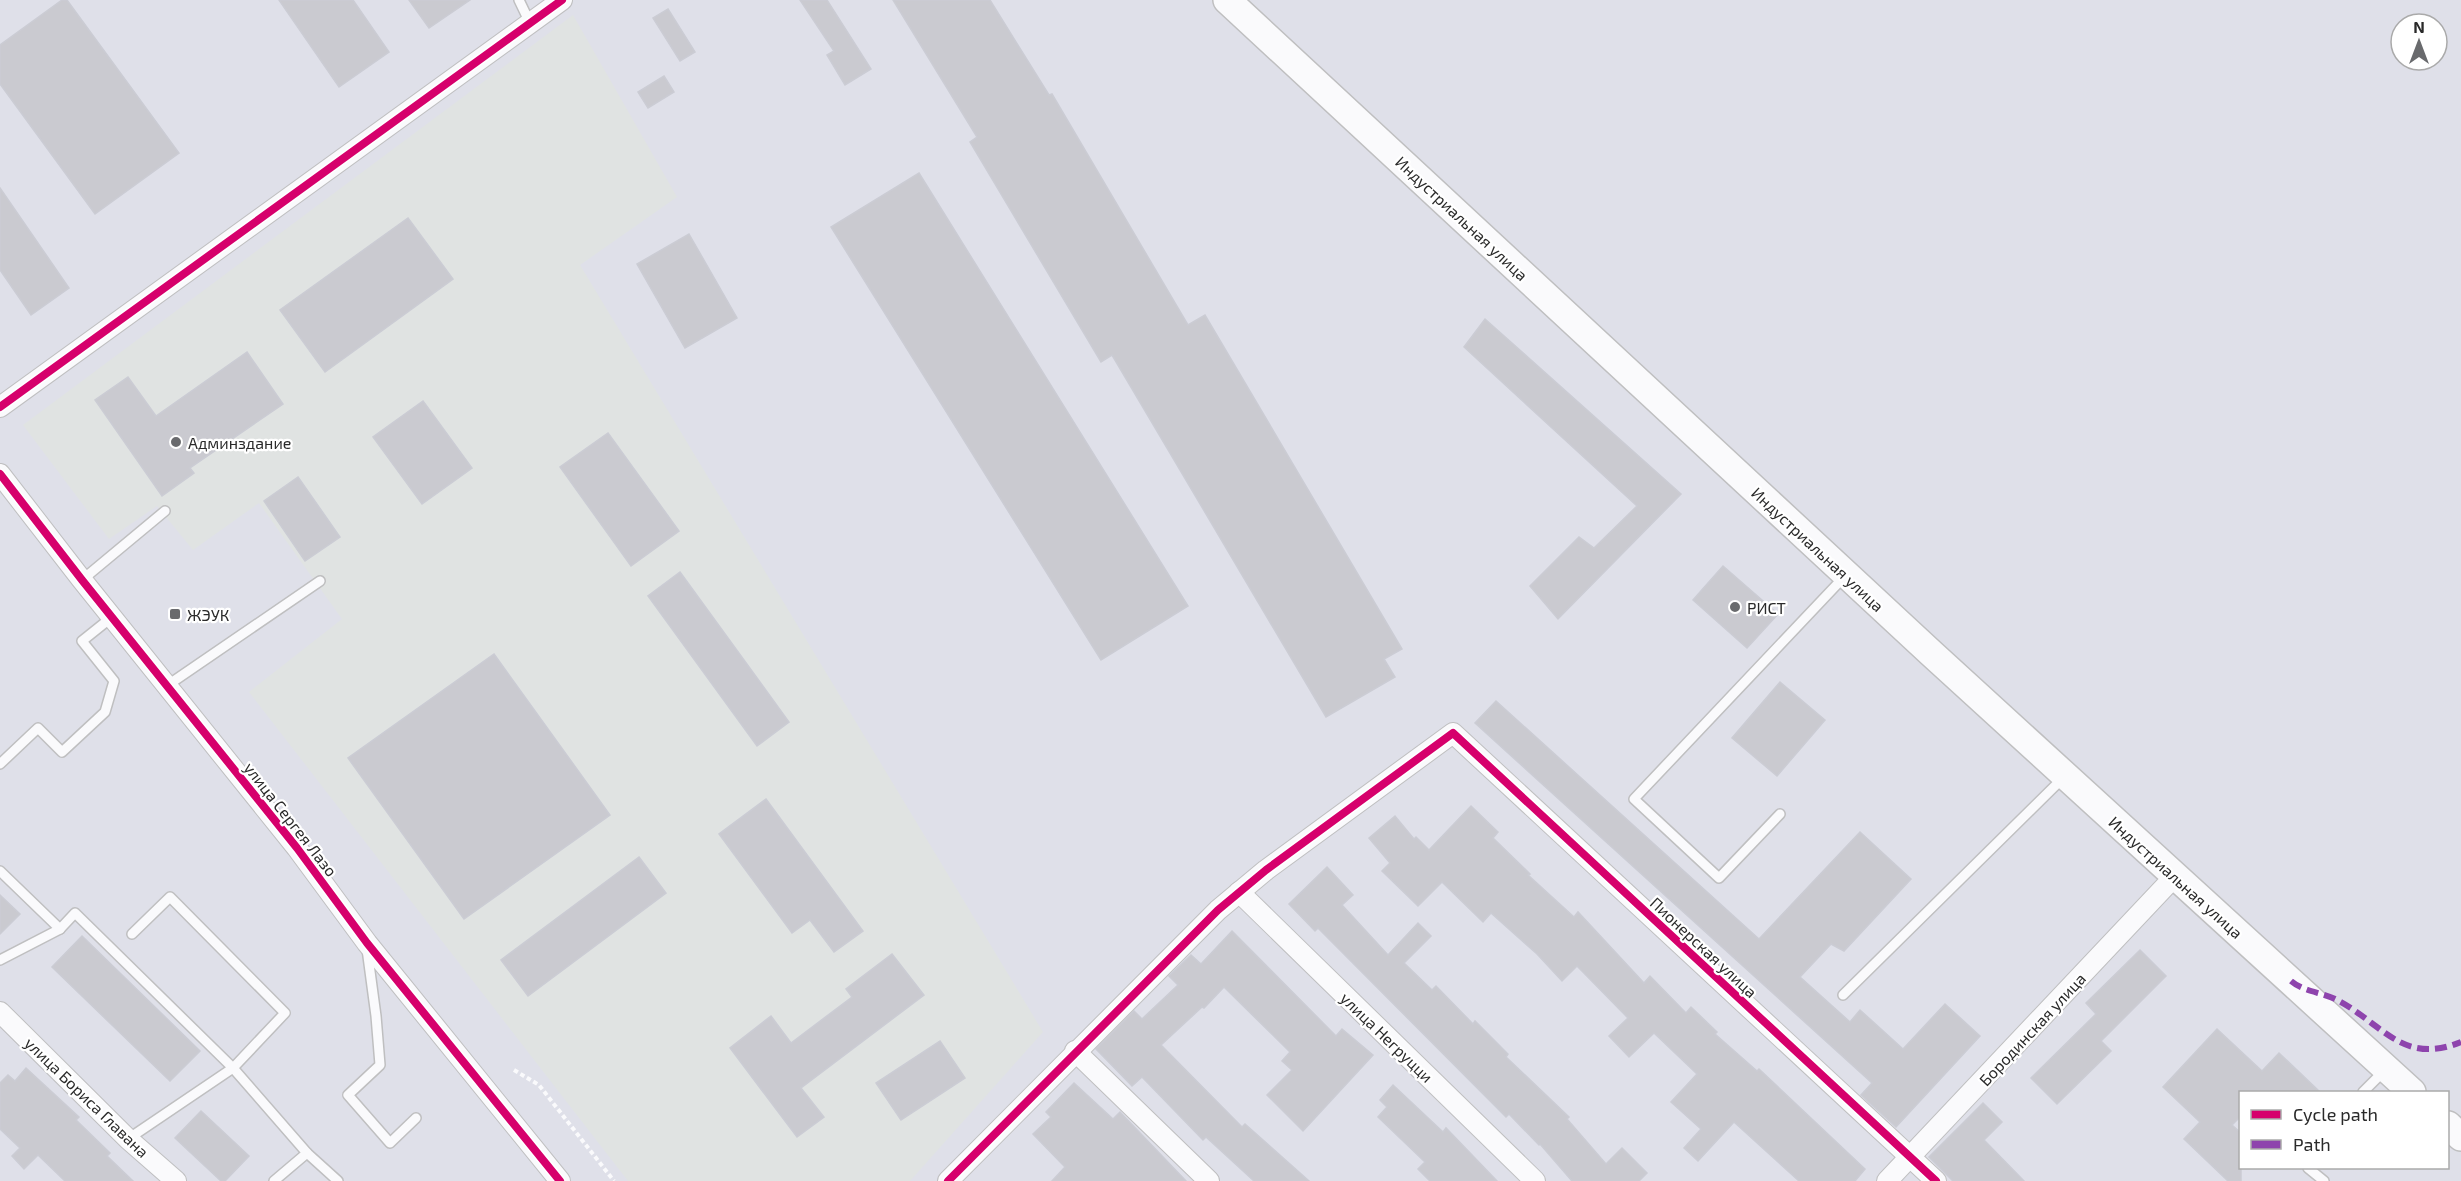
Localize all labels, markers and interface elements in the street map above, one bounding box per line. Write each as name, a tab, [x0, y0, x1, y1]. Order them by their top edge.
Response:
north arrow	[2389, 12, 2449, 72]
text: N	[2413, 17, 2425, 36]
street label: Индустриальная улица	[1391, 152, 1532, 285]
place label: Админздание	[188, 433, 291, 452]
marker: Админздание	[169, 435, 183, 449]
street label: Индустриальная улица	[1747, 483, 1888, 616]
place label: РИСТ	[1747, 598, 1786, 617]
marker: РИСТ	[1728, 600, 1742, 614]
place label: ЖЭУК	[187, 605, 230, 624]
marker: ЖЭУК	[168, 607, 182, 621]
street label: улица Сергея Лазо	[240, 758, 341, 880]
street label: Индустриальная улица	[2104, 812, 2247, 943]
street label: Пионерская улица	[1646, 893, 1761, 1002]
street label: Бородинская улица	[1975, 969, 2090, 1090]
street label: улица Негруцци	[1336, 988, 1437, 1087]
street label: улица Бориса Главана	[20, 1033, 153, 1162]
legend	[2239, 1091, 2449, 1169]
text: Cycle path	[2293, 1103, 2378, 1125]
text: Path	[2293, 1133, 2331, 1155]

